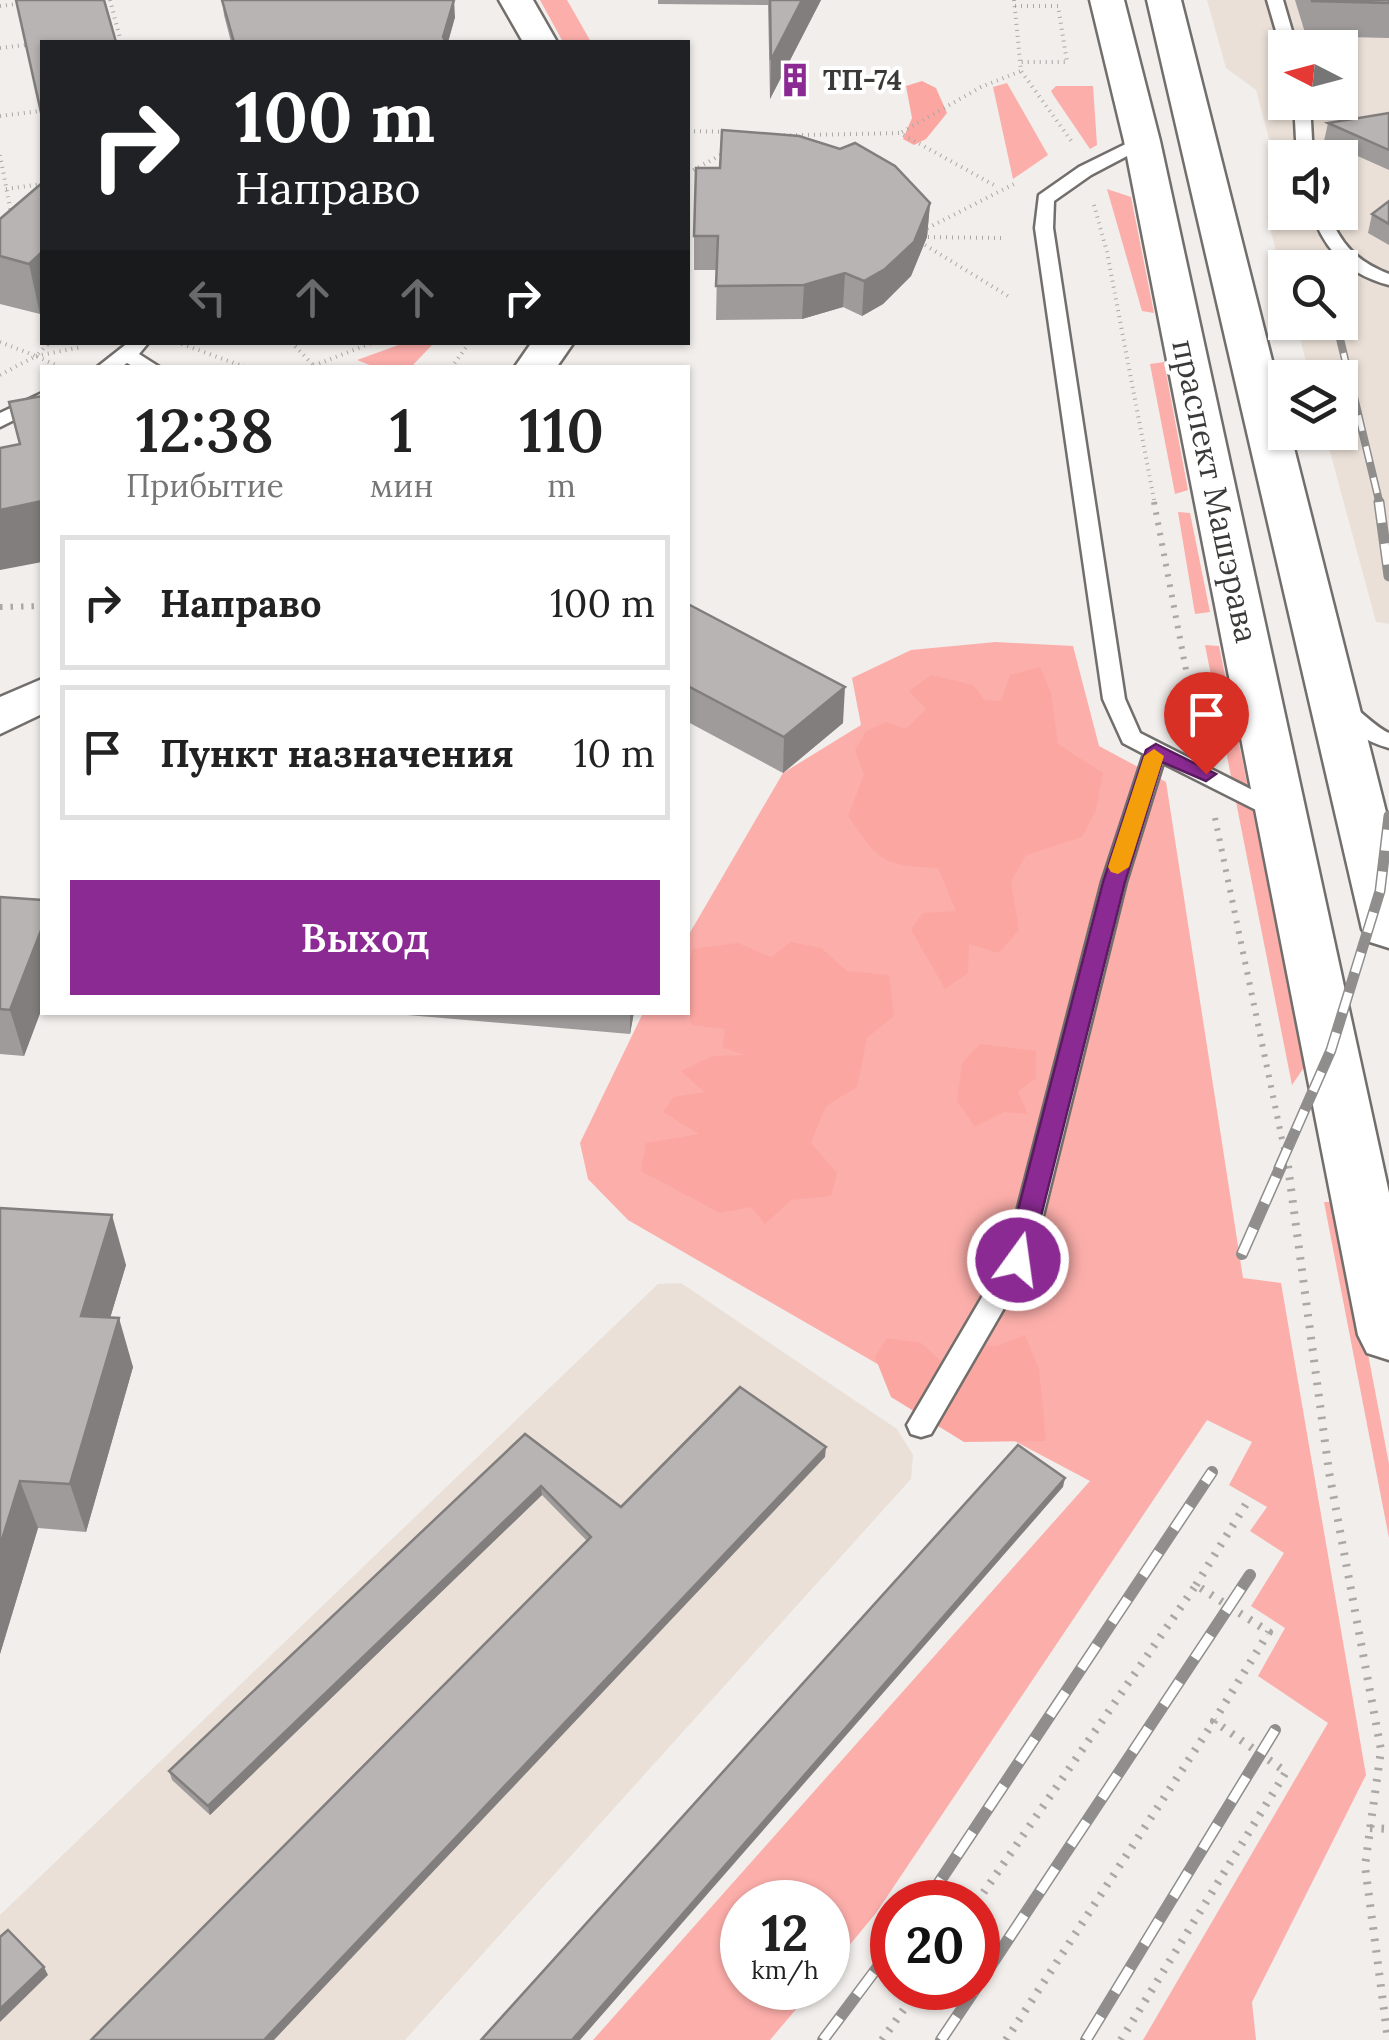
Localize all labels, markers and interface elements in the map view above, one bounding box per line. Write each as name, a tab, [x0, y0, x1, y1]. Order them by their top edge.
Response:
north arrow	[1268, 30, 1358, 120]
map controls	[1268, 30, 1358, 450]
building icon: ТП-74	[776, 61, 814, 99]
place label: ТП-74	[823, 62, 902, 98]
text: 100 m	[235, 72, 435, 161]
icon: right	[70, 80, 200, 210]
button: sound	[1268, 140, 1358, 230]
text: Направо	[235, 159, 421, 216]
button: search	[1268, 250, 1358, 340]
icon: left	[180, 270, 235, 325]
icon: ahead	[285, 270, 340, 325]
icon: ahead	[390, 270, 445, 325]
icon: right	[495, 270, 550, 325]
street label: праспект Машэрава	[1163, 335, 1268, 646]
button: layers	[1268, 360, 1358, 450]
text: 12:38	[136, 392, 274, 468]
text: 1	[390, 392, 413, 468]
text: 110	[519, 392, 604, 468]
text: Прибытие	[126, 465, 284, 506]
text: мин	[370, 465, 433, 506]
text: m	[547, 465, 576, 506]
icon: right	[75, 575, 130, 630]
text: Направо	[160, 579, 322, 627]
text: 100 m	[550, 579, 655, 627]
pin	[1164, 672, 1249, 775]
icon: arrive	[1179, 687, 1234, 742]
icon: arrive	[75, 725, 130, 780]
text: Пункт назначения	[160, 729, 514, 777]
text: 10 m	[574, 729, 655, 777]
button: Выход	[70, 880, 660, 995]
position arrow	[966, 1208, 1070, 1312]
speed limit sign: 20	[870, 1880, 1000, 2010]
text: 12	[762, 1901, 808, 1965]
text: km/h	[751, 1954, 819, 1986]

